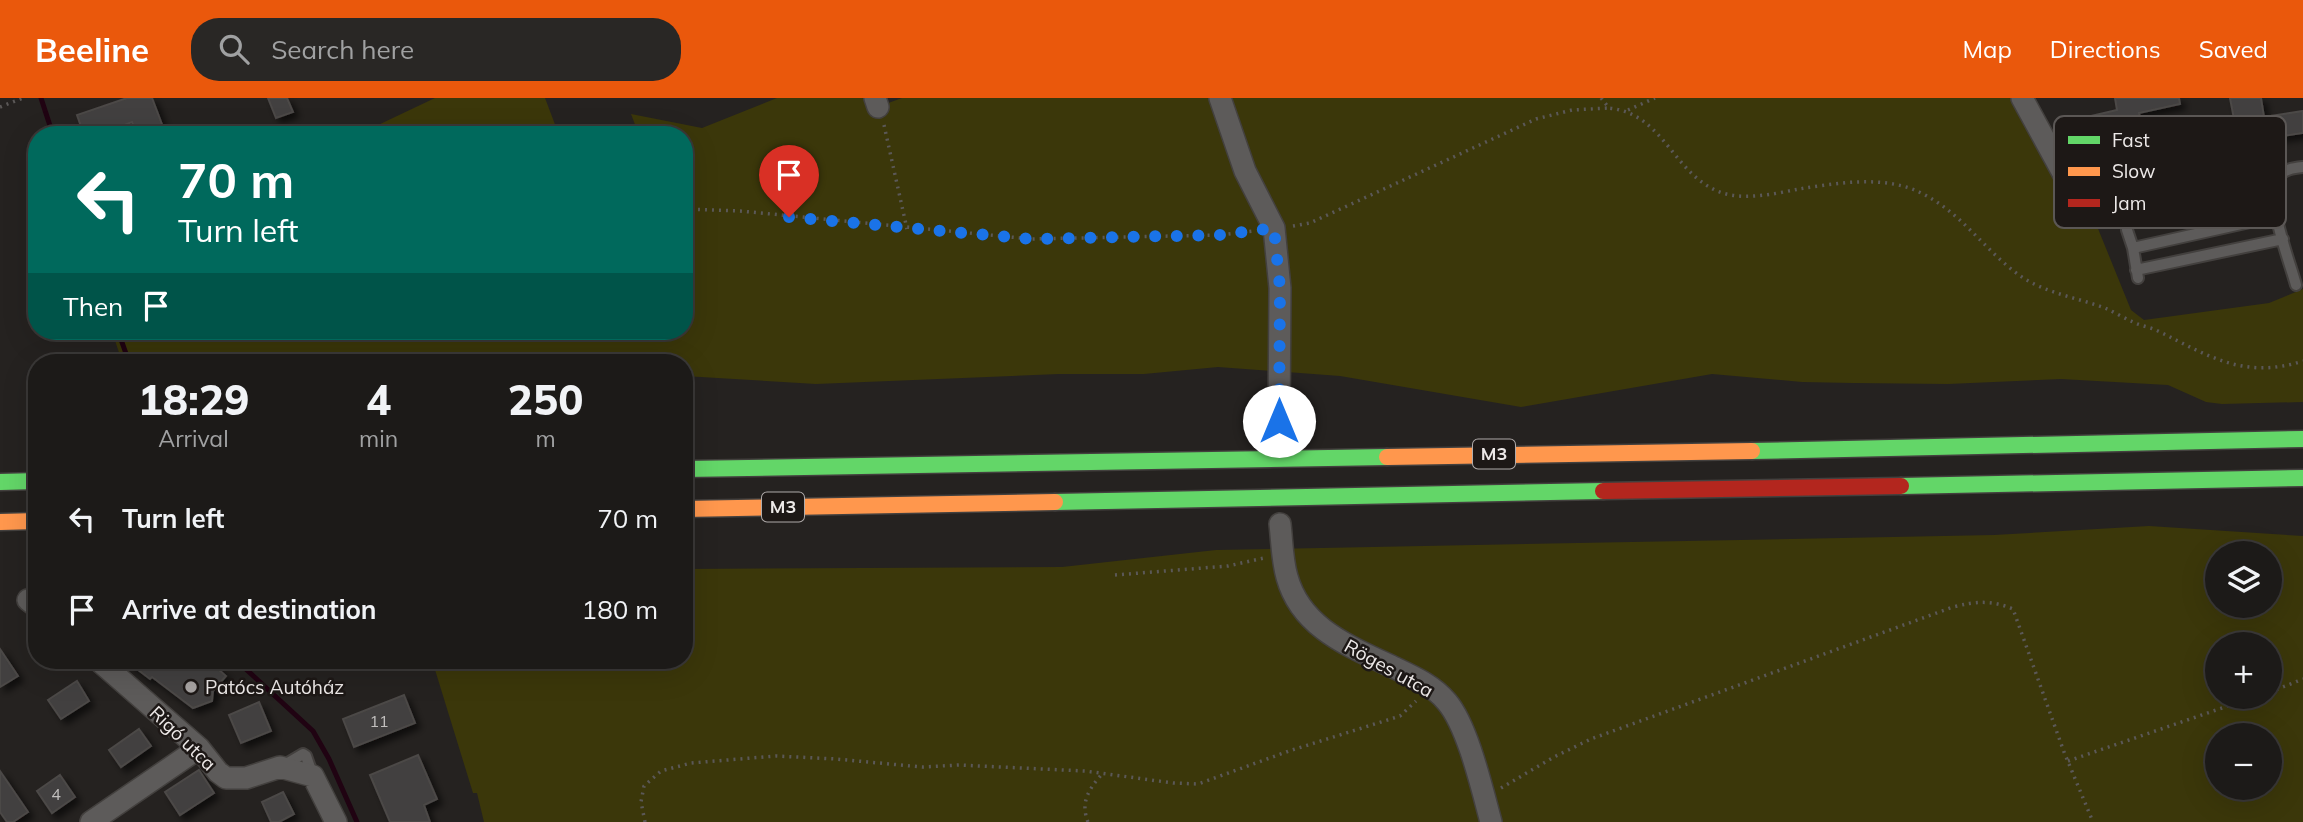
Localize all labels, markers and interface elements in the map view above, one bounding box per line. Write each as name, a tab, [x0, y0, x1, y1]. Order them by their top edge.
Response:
search box	[191, 18, 681, 81]
text: Beeline	[35, 29, 149, 70]
icon: search	[215, 30, 253, 68]
text: Search here	[271, 33, 414, 66]
text: Map	[1962, 34, 2012, 64]
text: Directions	[2050, 34, 2161, 64]
text: Saved	[2199, 34, 2268, 64]
legend	[2054, 116, 2286, 228]
text: Fast	[2112, 128, 2150, 152]
pin	[759, 145, 819, 217]
text: 70 m	[178, 149, 294, 210]
icon: left	[63, 154, 154, 245]
icon: arrive	[770, 156, 808, 194]
text: Slow	[2112, 159, 2156, 183]
text: Jam	[2112, 191, 2146, 215]
text: Turn left	[178, 210, 298, 250]
icon: arrive	[137, 287, 175, 325]
text: Then	[63, 290, 123, 323]
text: 18:29	[138, 373, 249, 426]
text: 4	[366, 373, 391, 426]
text: 250	[508, 373, 583, 426]
position arrow	[1242, 384, 1316, 458]
text: Arrival	[158, 424, 229, 453]
text: min	[359, 424, 398, 453]
text: m	[535, 424, 556, 453]
road number: M3	[1473, 440, 1515, 468]
road number: M3	[762, 492, 804, 522]
icon: left	[63, 500, 101, 538]
text: Turn left	[122, 502, 224, 535]
text: 70 m	[597, 502, 658, 535]
map controls	[2205, 541, 2282, 800]
button: layers	[2205, 541, 2282, 618]
icon: arrive	[63, 591, 101, 629]
text: Arrive at destination	[122, 593, 377, 626]
text: 180 m	[582, 593, 658, 626]
button: +	[2205, 632, 2282, 709]
street label: Röges utca	[1340, 634, 1438, 702]
place label: Patócs Autóház	[205, 675, 344, 699]
marker: Patócs Autóház	[183, 679, 199, 695]
street label: Rigó utca	[145, 700, 221, 776]
house number: 11	[369, 711, 389, 731]
button: −	[2205, 723, 2282, 800]
house number: 4	[51, 784, 61, 804]

